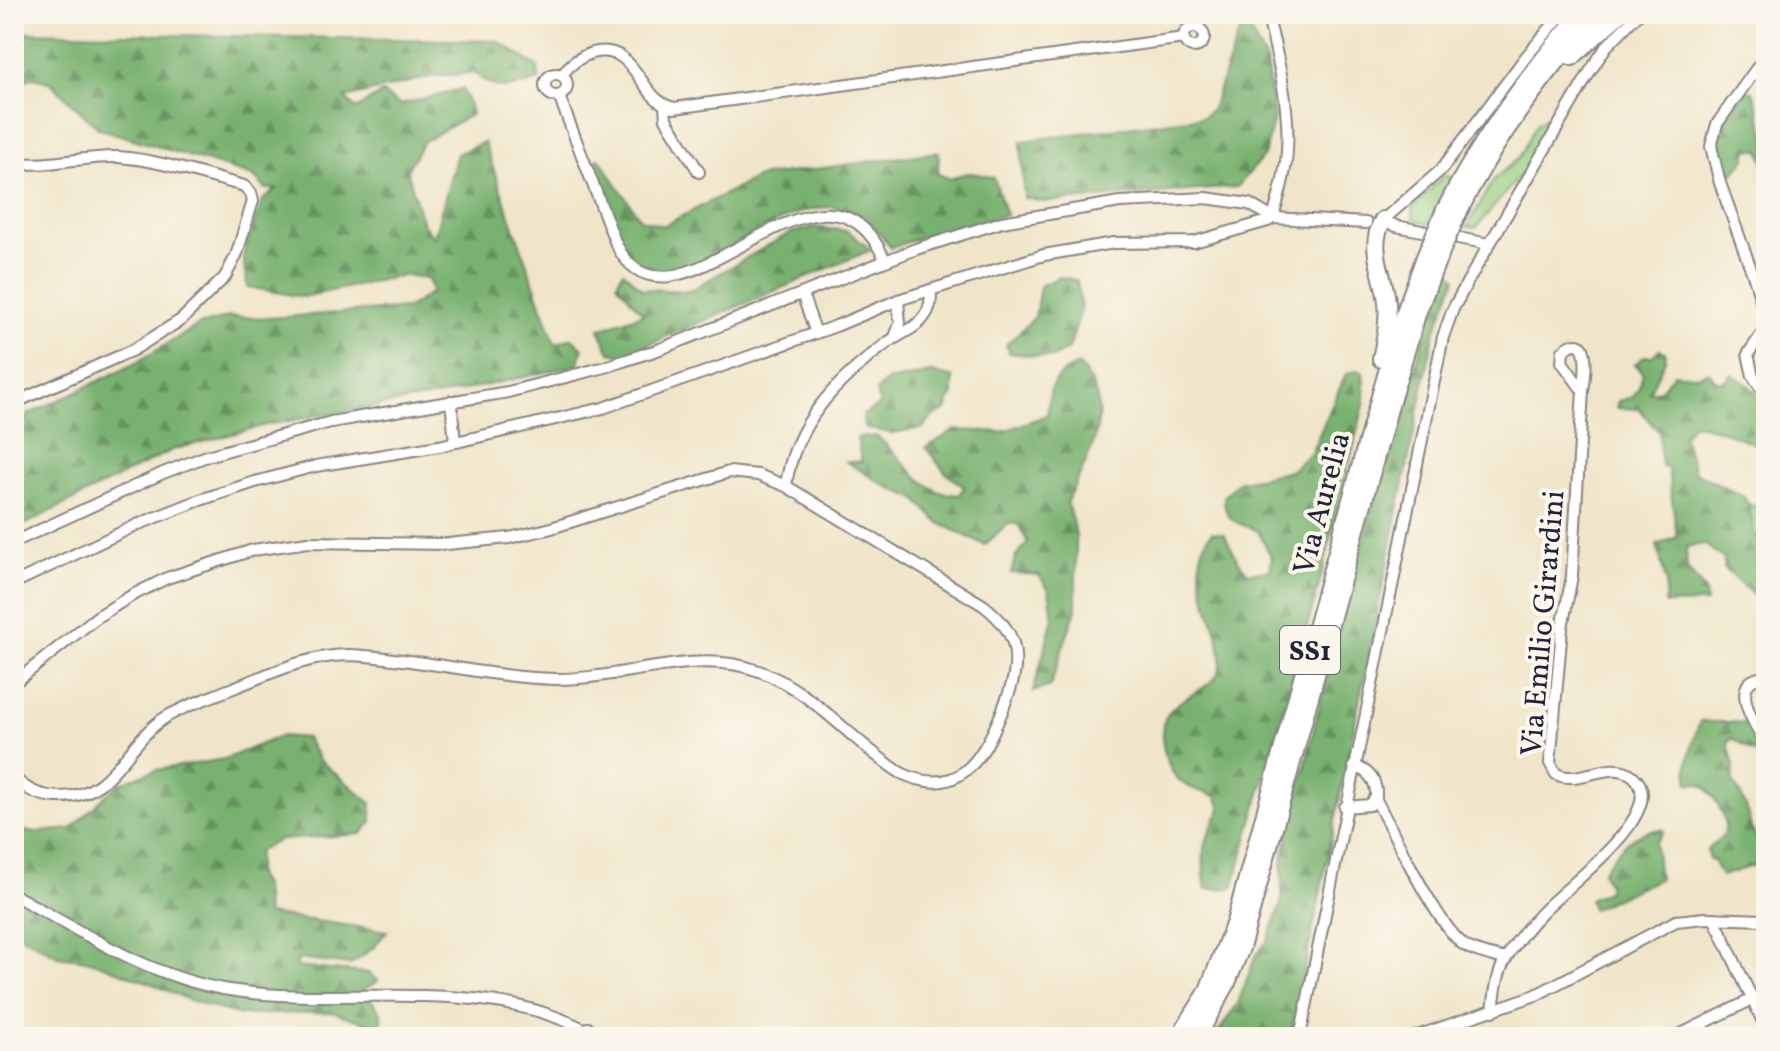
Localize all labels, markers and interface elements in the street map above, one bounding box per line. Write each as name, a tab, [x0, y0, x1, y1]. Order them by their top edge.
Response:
street label: Via Aurelia	[1284, 427, 1362, 580]
street label: Via Emilio Girardini	[1511, 489, 1577, 758]
road number: SS1	[1280, 626, 1340, 674]

